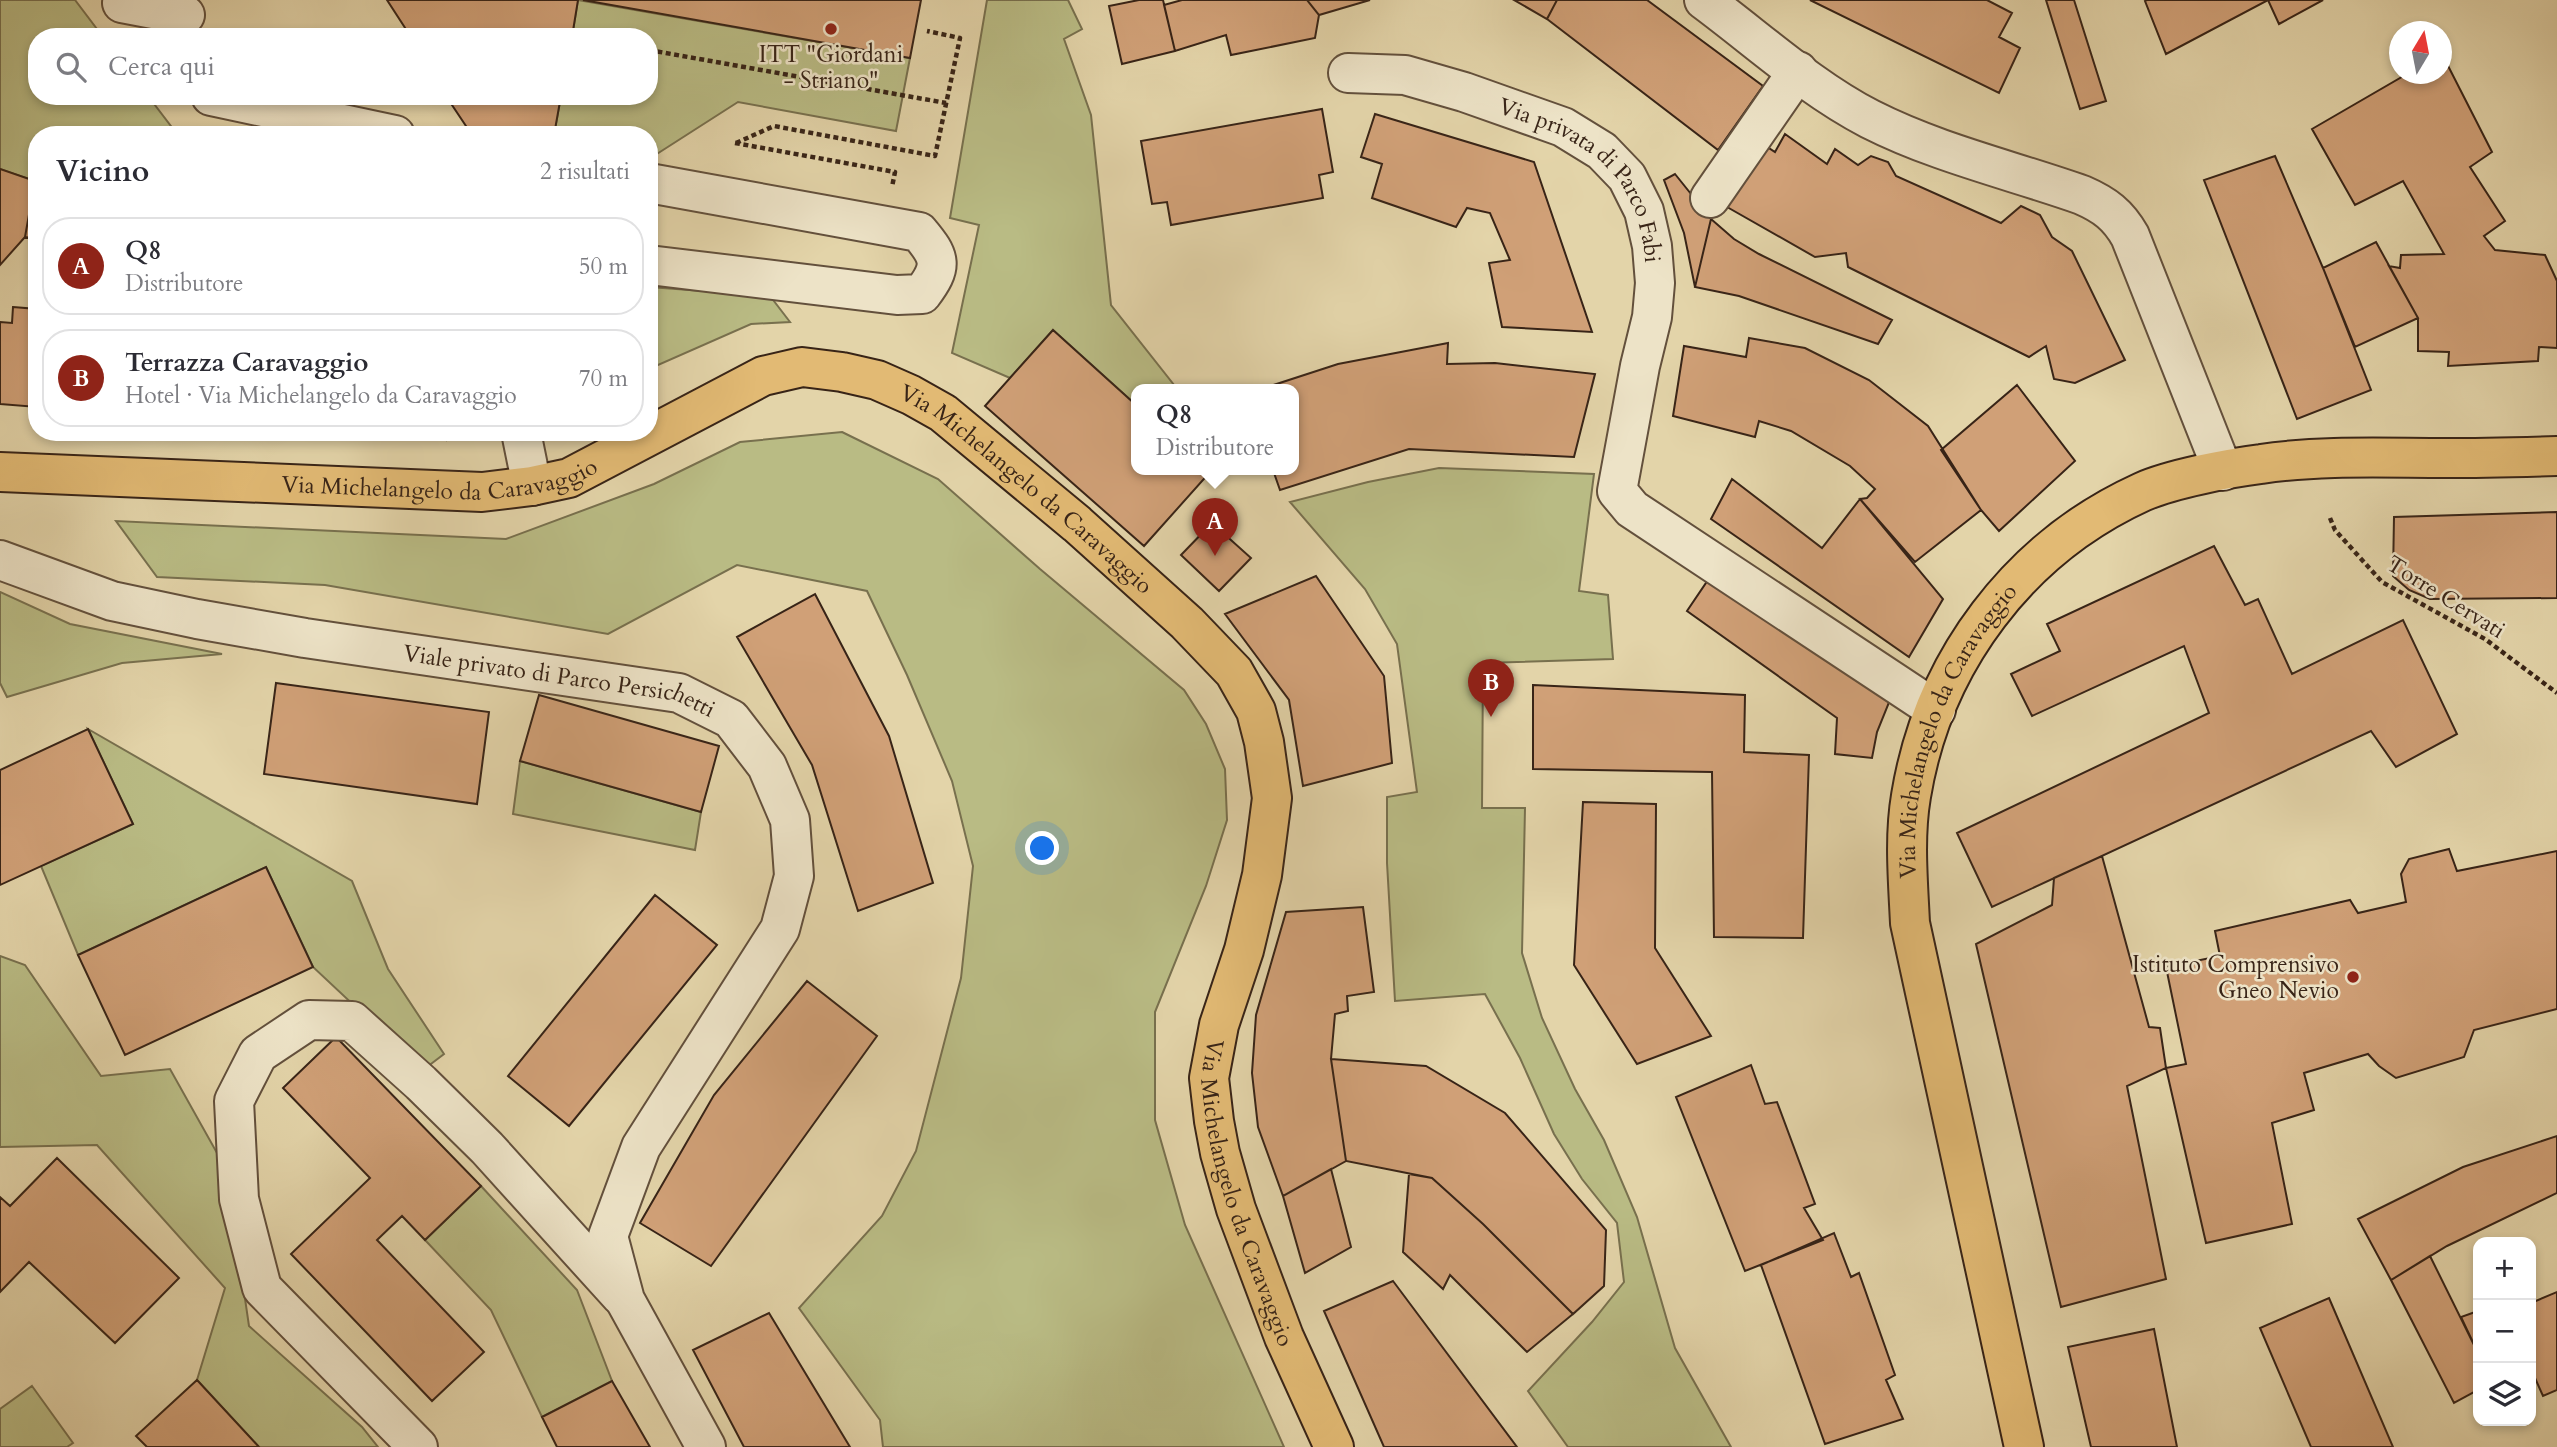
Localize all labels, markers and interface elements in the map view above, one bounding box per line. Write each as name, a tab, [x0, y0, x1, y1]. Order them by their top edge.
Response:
marker: ITT "Giordani - Striano"	[823, 21, 839, 37]
north arrow	[2389, 21, 2452, 84]
search box	[28, 28, 658, 105]
place label: ITT "Giordani - Striano"	[759, 39, 903, 96]
icon: search	[52, 48, 90, 86]
text: Cerca qui	[108, 49, 215, 84]
street label: Via privata di Parco Fabi	[1494, 90, 1669, 264]
text: Vicino	[56, 151, 149, 192]
text: 2 risultati	[540, 156, 630, 187]
text: Q8	[125, 233, 161, 268]
text: A	[72, 251, 90, 282]
text: 50 m	[579, 251, 628, 282]
text: Distributore	[125, 268, 243, 299]
text: Terrazza Caravaggio	[125, 345, 368, 380]
text: B	[73, 363, 89, 394]
text: 70 m	[579, 363, 628, 394]
street label: Via Michelangelo da Caravaggio	[895, 377, 1160, 601]
text: Hotel · Via Michelangelo da Caravaggio	[125, 380, 517, 411]
popup	[1131, 384, 1299, 475]
text: Q8	[1156, 397, 1192, 432]
text: Distributore	[1156, 432, 1274, 463]
street label: Via Michelangelo da Caravaggio	[281, 450, 602, 507]
pin: A	[1192, 498, 1238, 556]
street label: Torre Cervati	[2381, 548, 2511, 646]
street label: Via Michelangelo da Caravaggio	[1892, 576, 2024, 879]
street label: Viale privato di Parco Persichetti	[401, 637, 721, 724]
pin: B	[1468, 659, 1514, 717]
your location	[1025, 831, 1059, 865]
place label: Istituto Comprensivo Gneo Nevio	[2132, 949, 2339, 1006]
marker: Istituto Comprensivo Gneo Nevio	[2345, 969, 2361, 985]
street label: Via Michelangelo da Caravaggio	[1194, 1037, 1302, 1351]
map controls	[2473, 1237, 2536, 1426]
button: +	[2473, 1237, 2536, 1300]
button: −	[2473, 1300, 2536, 1363]
button: layers	[2473, 1363, 2536, 1426]

